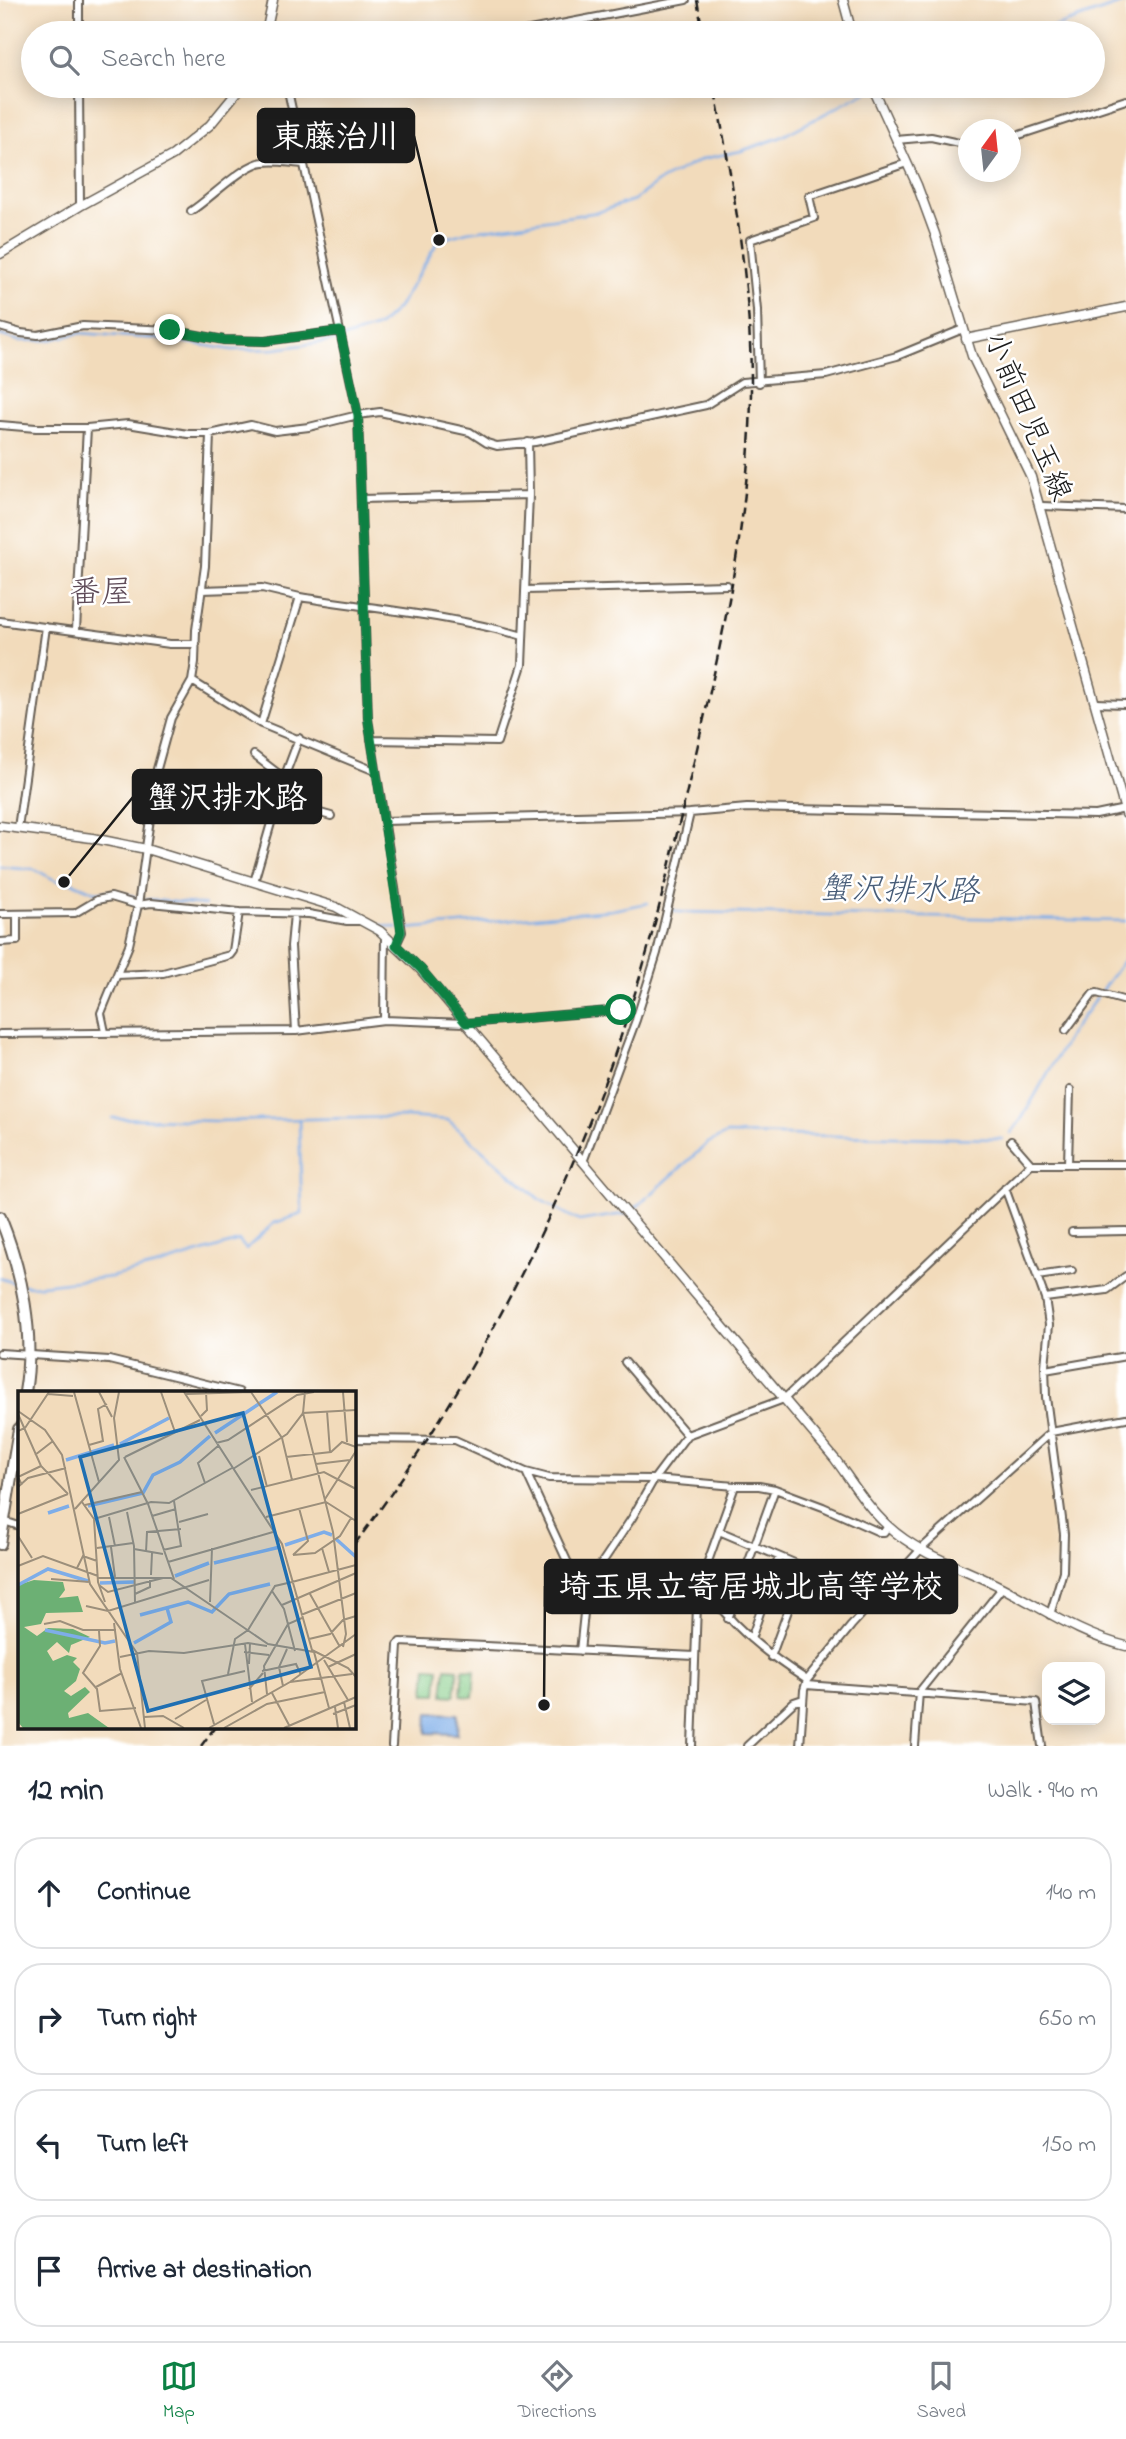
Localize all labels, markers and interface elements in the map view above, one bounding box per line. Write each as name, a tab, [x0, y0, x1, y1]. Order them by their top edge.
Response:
search box	[21, 21, 1105, 98]
icon: search	[45, 41, 83, 79]
text: Search here	[101, 41, 226, 79]
callout: 東藤治川	[258, 109, 414, 162]
text: 東藤治川	[272, 116, 400, 163]
north arrow	[958, 119, 1021, 182]
route end	[154, 314, 185, 345]
street label: 小前田児玉線	[971, 326, 1081, 508]
district label: 番屋	[69, 571, 133, 618]
callout: 蟹沢排水路	[133, 770, 321, 823]
text: 蟹沢排水路	[147, 777, 307, 824]
water label: 蟹沢排水路	[819, 867, 981, 917]
route start	[605, 994, 636, 1025]
inset map	[18, 1391, 355, 1728]
callout: 埼玉県立寄居城北高等学校	[545, 1560, 957, 1613]
text: 埼玉県立寄居城北高等学校	[559, 1566, 943, 1613]
map controls	[1042, 1662, 1105, 1725]
button: layers	[1042, 1662, 1105, 1725]
text: 12 min	[28, 1770, 103, 1814]
text: Walk · 940 m	[987, 1775, 1098, 1808]
icon: ahead	[30, 1874, 68, 1912]
text: Continue	[97, 1874, 190, 1912]
text: 140 m	[1046, 1877, 1096, 1910]
icon: right	[30, 2000, 68, 2038]
text: Turn right	[97, 2000, 197, 2038]
text: 650 m	[1039, 2003, 1096, 2036]
icon: left	[30, 2126, 68, 2164]
text: Turn left	[97, 2126, 188, 2164]
text: 150 m	[1042, 2129, 1096, 2162]
icon: arrive	[30, 2252, 68, 2290]
text: Arrive at destination	[97, 2252, 312, 2290]
tab: Map	[160, 2357, 198, 2426]
tab: Directions	[518, 2357, 597, 2426]
tab: Saved	[917, 2357, 966, 2426]

